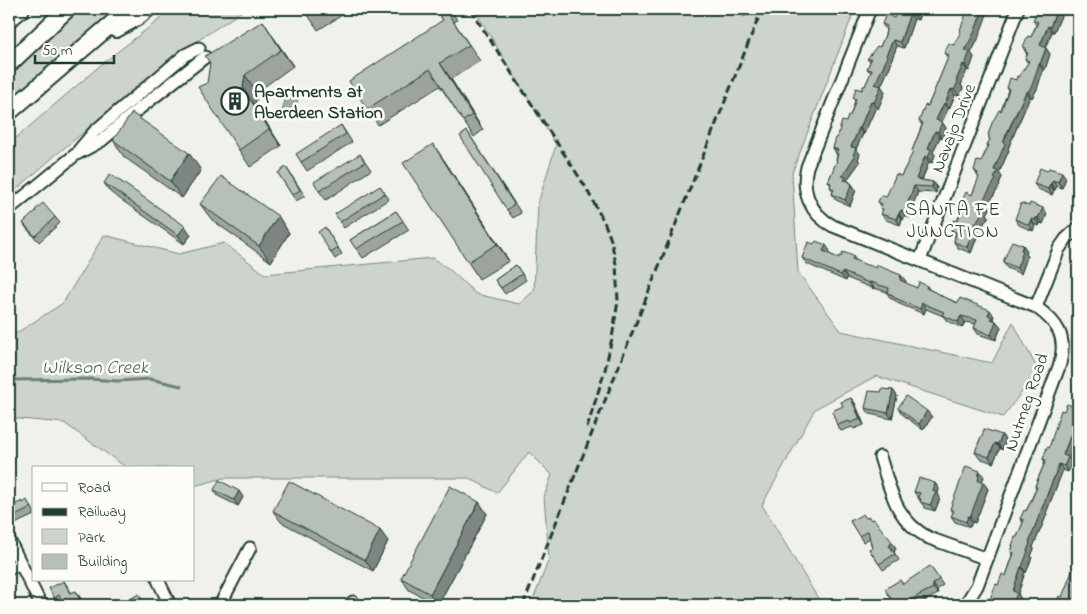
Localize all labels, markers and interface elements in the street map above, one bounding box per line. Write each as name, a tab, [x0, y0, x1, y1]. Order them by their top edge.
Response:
scale bar	[35, 32, 114, 64]
text: 50 m	[42, 40, 73, 62]
place label: Apartments at Aberdeen Station	[254, 80, 383, 127]
street label: Navajo Drive	[926, 80, 984, 177]
building icon: Apartments at Aberdeen Station	[220, 86, 250, 116]
district label: SANTA FE JUNCTION	[905, 197, 1001, 246]
street label: Nutmeg Road	[999, 350, 1058, 456]
water label: Wilkson Creek	[42, 355, 149, 382]
legend	[32, 466, 195, 582]
text: Road	[78, 477, 111, 499]
text: Railway	[78, 501, 126, 524]
text: Park	[78, 527, 106, 549]
text: Building	[77, 551, 127, 574]

